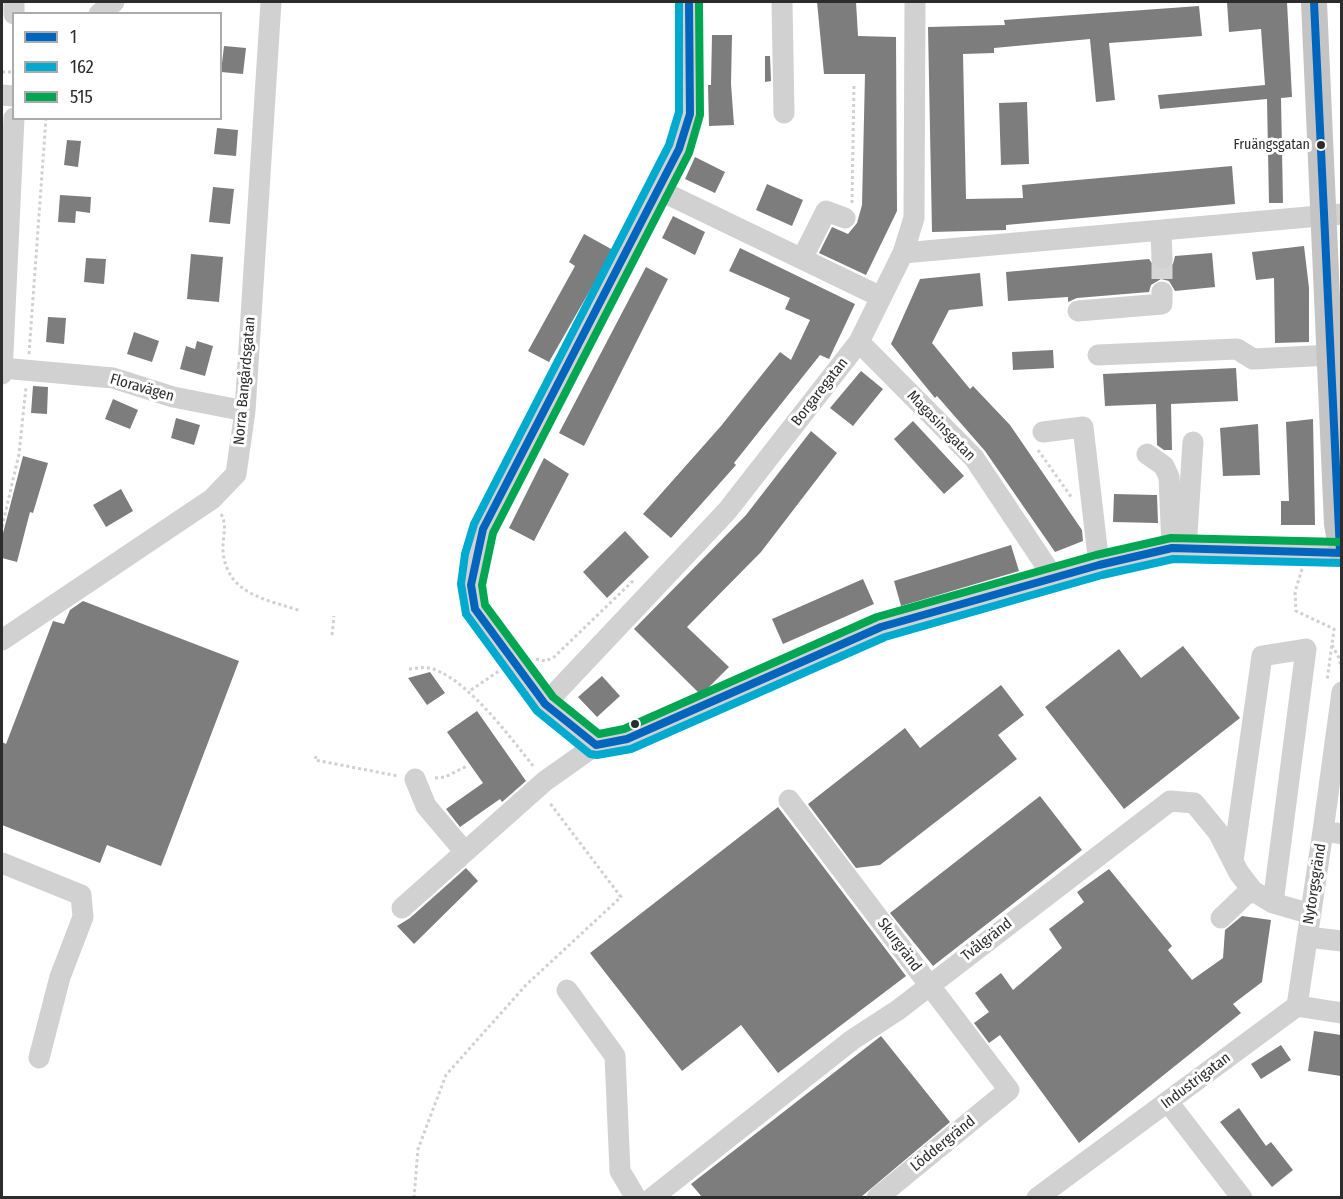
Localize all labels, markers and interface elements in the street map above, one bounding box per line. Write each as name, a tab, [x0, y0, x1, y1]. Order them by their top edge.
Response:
legend	[12, 12, 222, 120]
text: 1	[70, 26, 77, 48]
text: 162	[70, 56, 94, 78]
text: 515	[70, 86, 93, 108]
place label: Fruängsgatan	[1234, 137, 1310, 153]
marker: Fruängsgatan	[1315, 139, 1327, 151]
street label: Norra Bangårdsgatan	[230, 316, 260, 446]
street label: Borgaregatan	[788, 354, 852, 430]
street label: Floravägen	[108, 370, 176, 406]
street label: Magasinsgatan	[903, 387, 979, 465]
unlabelled marker	[629, 718, 641, 730]
street label: Nytorgsgränd	[1300, 842, 1330, 926]
street label: Skurgränd	[873, 915, 925, 975]
street label: Tvålgränd	[958, 915, 1016, 965]
street label: Industrigatan	[1158, 1049, 1234, 1113]
street label: Löddergränd	[907, 1113, 979, 1175]

